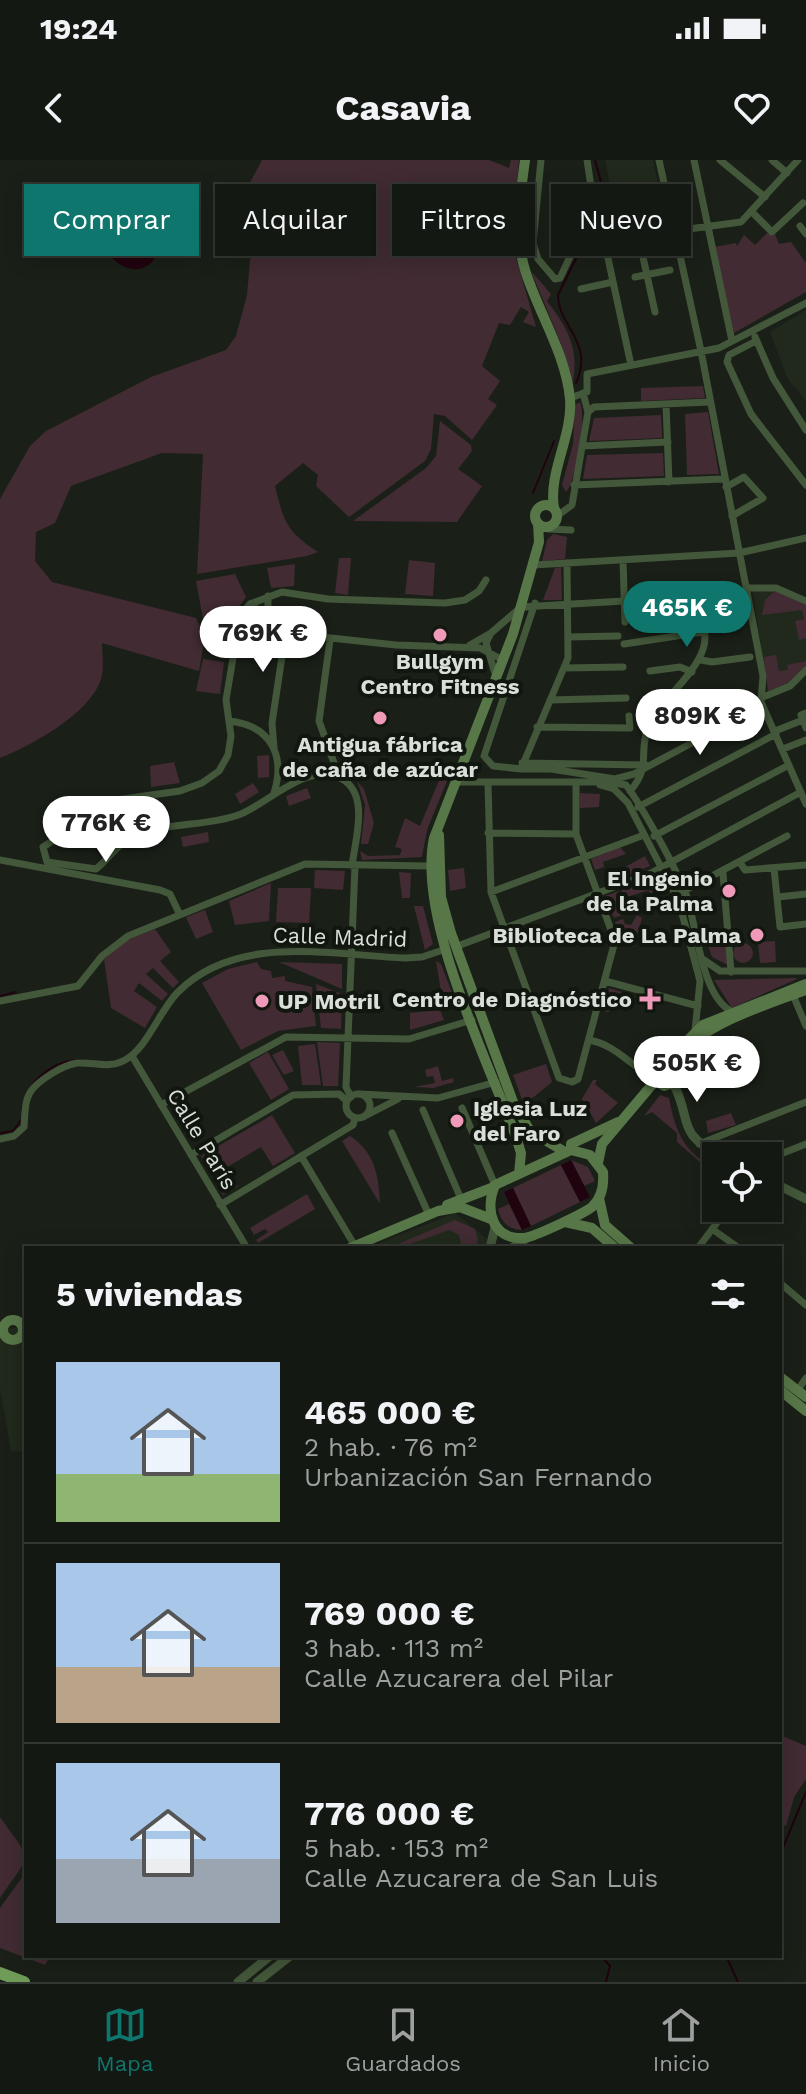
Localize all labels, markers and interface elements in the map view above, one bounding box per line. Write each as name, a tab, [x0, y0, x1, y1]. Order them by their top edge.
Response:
text: 19:24	[40, 11, 117, 46]
icon: back	[32, 86, 76, 130]
icon: heart	[730, 86, 774, 130]
text: Casavia	[335, 87, 471, 129]
chip: Comprar	[24, 184, 199, 256]
chip: Alquilar	[215, 184, 376, 256]
chip: Filtros	[392, 184, 535, 256]
chip: Nuevo	[551, 184, 691, 256]
pin: 465K €	[622, 581, 752, 649]
text: 465K €	[641, 592, 733, 622]
pin: 769K €	[198, 606, 328, 674]
text: 769K €	[218, 617, 308, 647]
marker: Bullgym Centro Fitness	[431, 626, 449, 644]
place label: Bullgym Centro Fitness	[360, 649, 520, 699]
pin: 809K €	[635, 689, 765, 757]
text: 809K €	[654, 700, 746, 730]
marker: Antigua fábrica de caña de azúcar	[371, 709, 389, 727]
place label: Antigua fábrica de caña de azúcar	[282, 732, 478, 782]
pin: 776K €	[41, 796, 171, 864]
text: 776K €	[61, 807, 151, 837]
place label: El Ingenio de la Palma	[586, 866, 713, 916]
marker: El Ingenio de la Palma	[720, 882, 738, 900]
street label: Calle Madrid	[272, 922, 408, 952]
place label: Biblioteca de La Palma	[492, 923, 741, 948]
marker: Biblioteca de La Palma	[748, 926, 766, 944]
place label: Centro de Diagnóstico	[392, 987, 632, 1012]
marker: Centro de Diagnóstico	[639, 988, 661, 1010]
place label: UP Motril	[278, 989, 381, 1014]
marker: UP Motril	[253, 992, 271, 1010]
pin: 505K €	[632, 1036, 762, 1104]
text: 505K €	[652, 1047, 742, 1077]
street label: Calle París	[162, 1084, 242, 1194]
place label: Iglesia Luz del Faro	[473, 1096, 587, 1146]
marker: Iglesia Luz del Faro	[448, 1112, 466, 1130]
map controls	[702, 1142, 782, 1222]
button: locate	[702, 1142, 782, 1222]
icon: filters	[706, 1272, 750, 1316]
text: 5 viviendas	[56, 1274, 243, 1314]
text: 465 000 €	[304, 1392, 476, 1432]
icon: home	[120, 1394, 216, 1490]
text: 2 hab. · 76 m²	[304, 1432, 477, 1462]
text: Urbanización San Fernando	[304, 1462, 652, 1492]
text: 769 000 €	[304, 1593, 475, 1633]
icon: home	[120, 1595, 216, 1691]
text: 3 hab. · 113 m²	[304, 1633, 483, 1663]
text: Calle Azucarera del Pilar	[304, 1663, 613, 1693]
text: 776 000 €	[304, 1793, 474, 1833]
icon: home	[120, 1795, 216, 1891]
text: 5 hab. · 153 m²	[304, 1833, 488, 1863]
text: Calle Azucarera de San Luis	[304, 1863, 658, 1893]
tab: Mapa	[96, 2003, 153, 2076]
tab: Guardados	[345, 2003, 461, 2076]
tab: Inicio	[653, 2003, 710, 2076]

